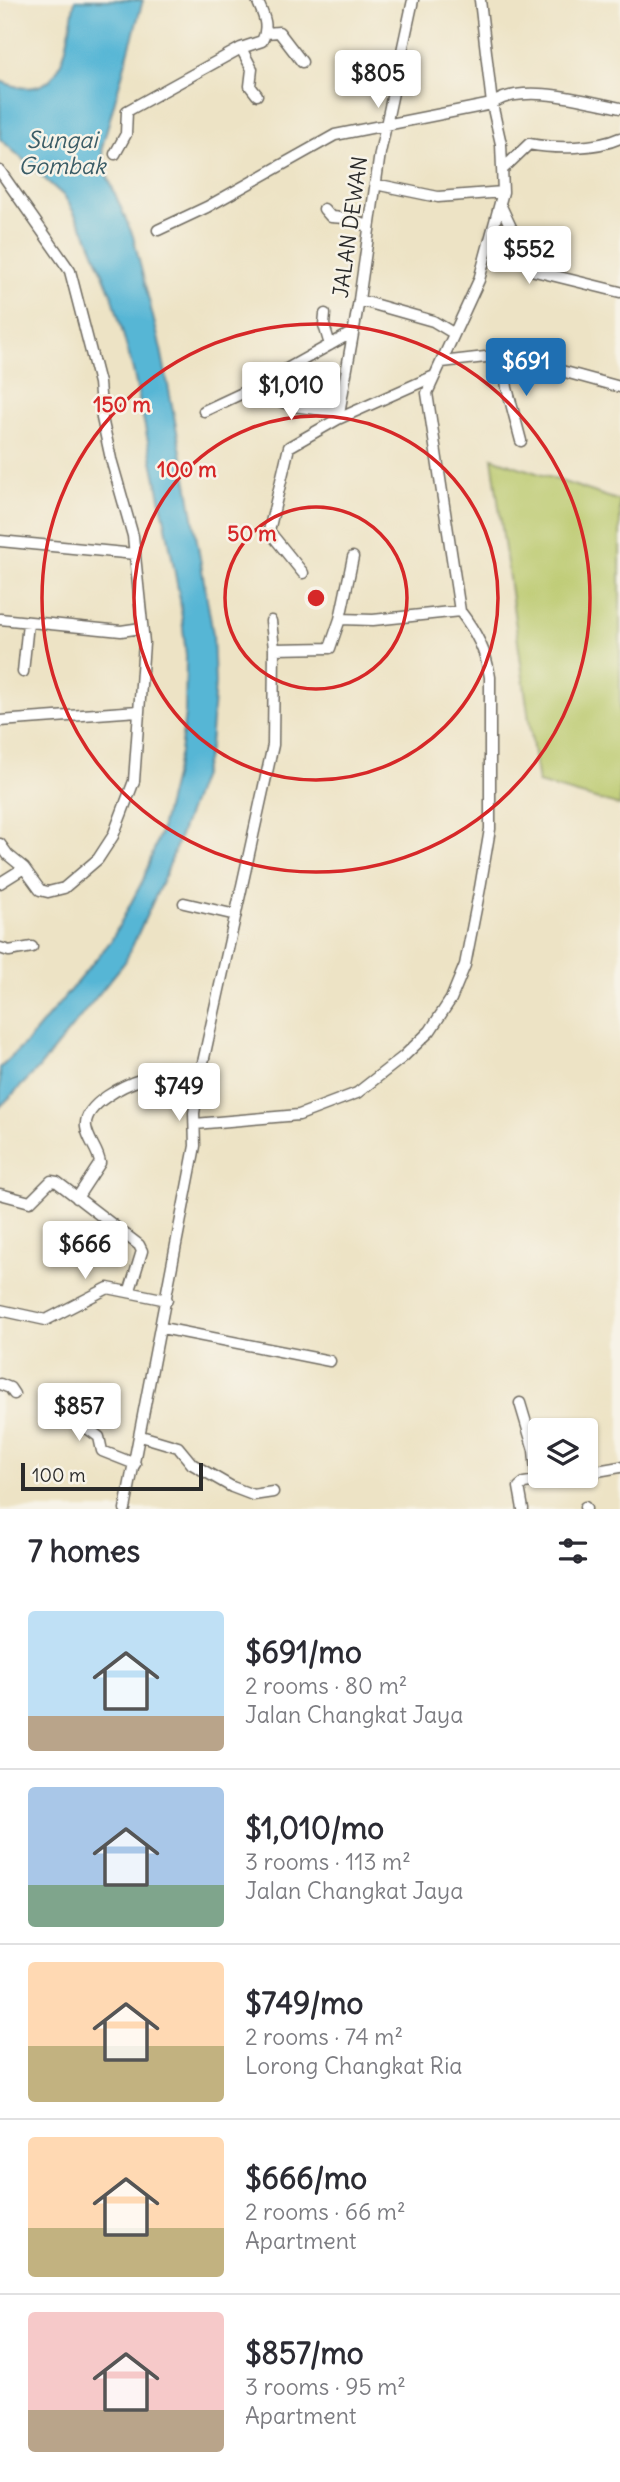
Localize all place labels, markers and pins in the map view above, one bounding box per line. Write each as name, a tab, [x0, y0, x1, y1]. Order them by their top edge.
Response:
pin: $805	[337, 50, 419, 110]
pin: $552	[488, 226, 570, 286]
pin: $691	[485, 338, 567, 398]
pin: $1,010	[234, 362, 348, 422]
centre of rings	[304, 586, 328, 610]
pin: $749	[138, 1064, 220, 1123]
pin: $666	[44, 1222, 126, 1281]
pin: $857	[38, 1384, 120, 1443]

